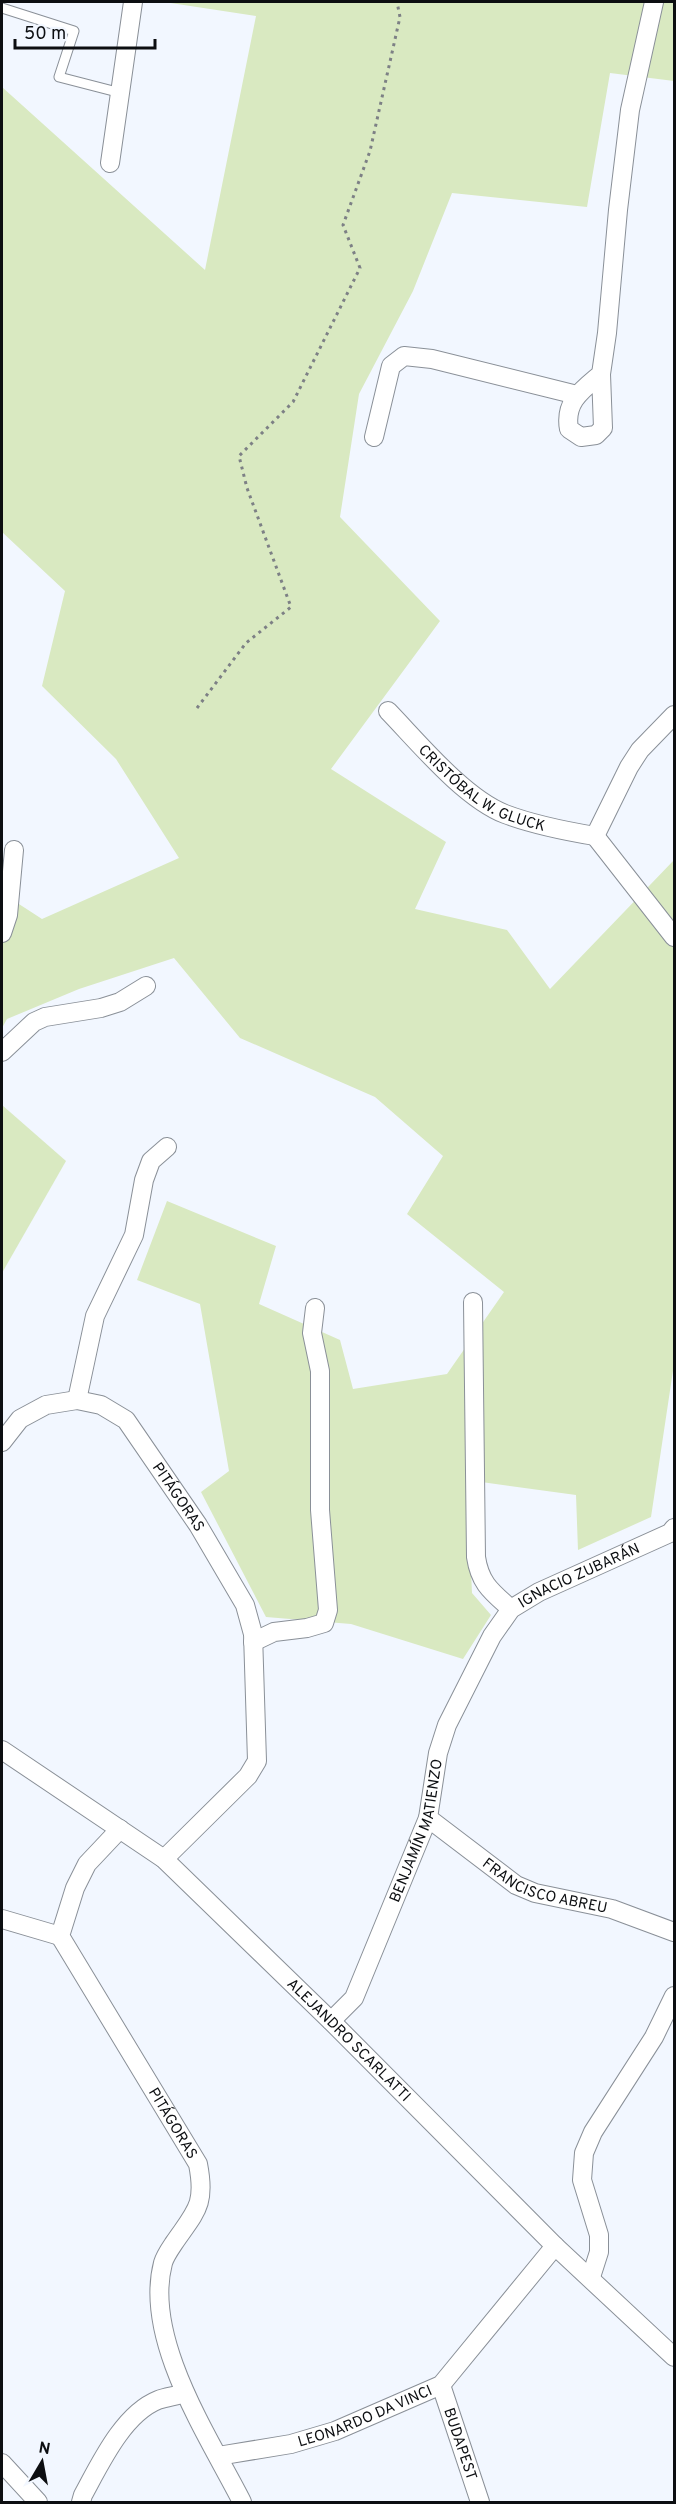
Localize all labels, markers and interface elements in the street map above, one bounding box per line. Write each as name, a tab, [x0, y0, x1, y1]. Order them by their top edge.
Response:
scale bar	[15, 12, 154, 50]
text: 50 m	[24, 23, 66, 46]
street label: CRISTÓBAL W. GLUCK	[414, 741, 547, 837]
street label: PITÁGORAS	[147, 1459, 208, 1536]
street label: IGNACIO ZUBARÁN	[515, 1540, 643, 1613]
street label: BENJAMÍN MATIENZO	[386, 1758, 448, 1906]
street label: FRANCISCO ABREU	[478, 1855, 609, 1919]
street label: ALEJANDRO SCARLATTI	[282, 1975, 414, 2106]
street label: PITÁGORAS	[143, 2085, 201, 2163]
street label: LEONARDO DA VINCI	[296, 2382, 436, 2452]
street label: BUDAPEST	[438, 2406, 480, 2483]
north arrow	[12, 2432, 72, 2492]
text: N	[37, 2438, 52, 2460]

